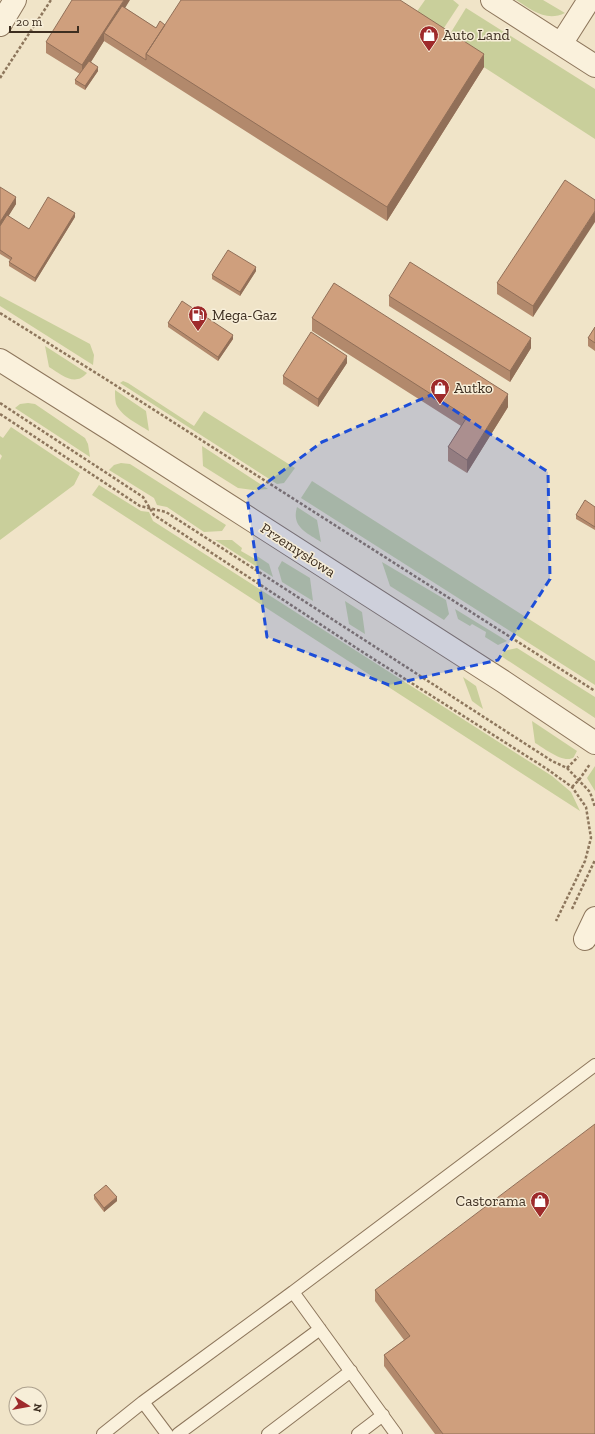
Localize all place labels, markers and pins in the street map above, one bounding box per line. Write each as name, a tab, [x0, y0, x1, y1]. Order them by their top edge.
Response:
shop icon: Auto Land	[418, 24, 440, 52]
place label: Auto Land	[443, 26, 511, 44]
fuel station icon: Mega-Gaz	[187, 304, 209, 332]
place label: Mega-Gaz	[212, 306, 277, 324]
shop icon: Autko	[429, 377, 451, 405]
place label: Autko	[454, 379, 493, 397]
shop icon: Castorama	[529, 1190, 551, 1218]
place label: Castorama	[455, 1192, 526, 1210]

